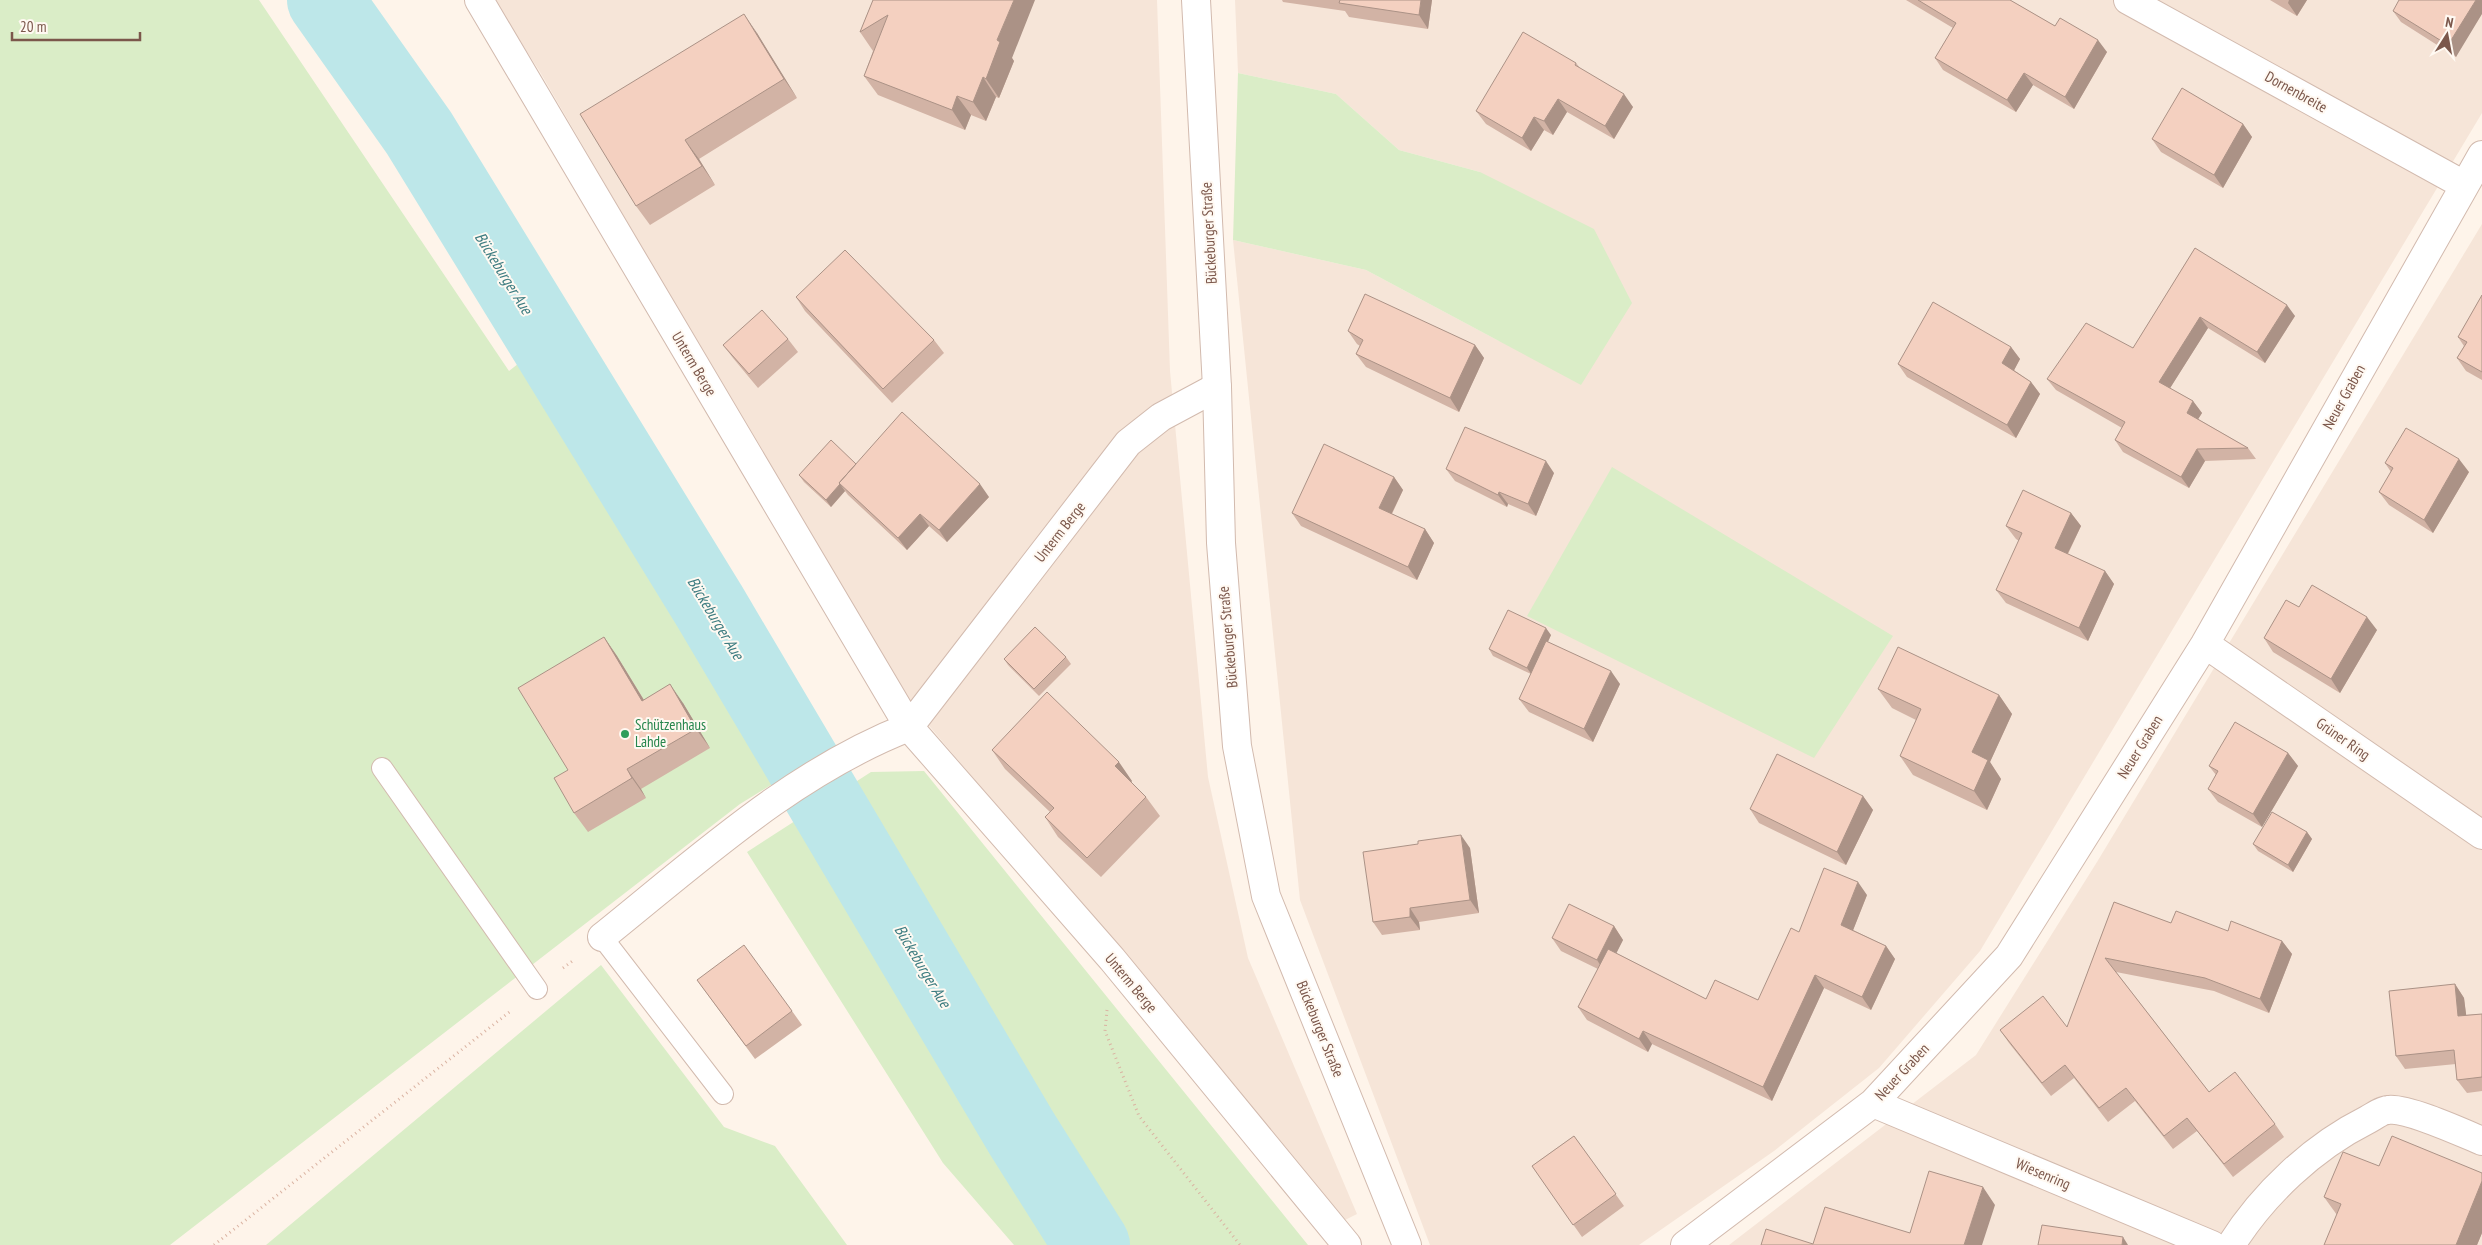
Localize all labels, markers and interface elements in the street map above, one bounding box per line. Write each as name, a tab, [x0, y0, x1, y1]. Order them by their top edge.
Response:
scale bar	[12, 10, 140, 42]
north arrow	[2422, 10, 2472, 60]
text: N	[2444, 13, 2455, 32]
text: 20 m	[20, 17, 46, 36]
street label: Dornenbreite	[2262, 67, 2331, 116]
street label: Bückeburger Straße	[1196, 182, 1221, 284]
water label: Bückeburger Aue	[471, 228, 538, 319]
street label: Unterm Berge	[668, 328, 721, 399]
street label: Neuer Graben	[2318, 361, 2369, 432]
street label: Unterm Berge	[1030, 498, 1089, 566]
water label: Bückeburger Aue	[683, 573, 749, 664]
street label: Bückeburger Straße	[1214, 585, 1241, 689]
street label: Neuer Graben	[2113, 712, 2166, 782]
street label: Grüner Ring	[2313, 713, 2374, 764]
place label: Schützenhaus Lahde	[635, 715, 706, 751]
marker: Schützenhaus Lahde	[619, 728, 631, 740]
water label: Bückeburger Aue	[890, 921, 956, 1012]
street label: Unterm Berge	[1101, 949, 1162, 1016]
street label: Bückeburger Straße	[1293, 978, 1348, 1080]
street label: Neuer Graben	[1870, 1039, 1933, 1104]
street label: Wiesenring	[2013, 1154, 2074, 1194]

